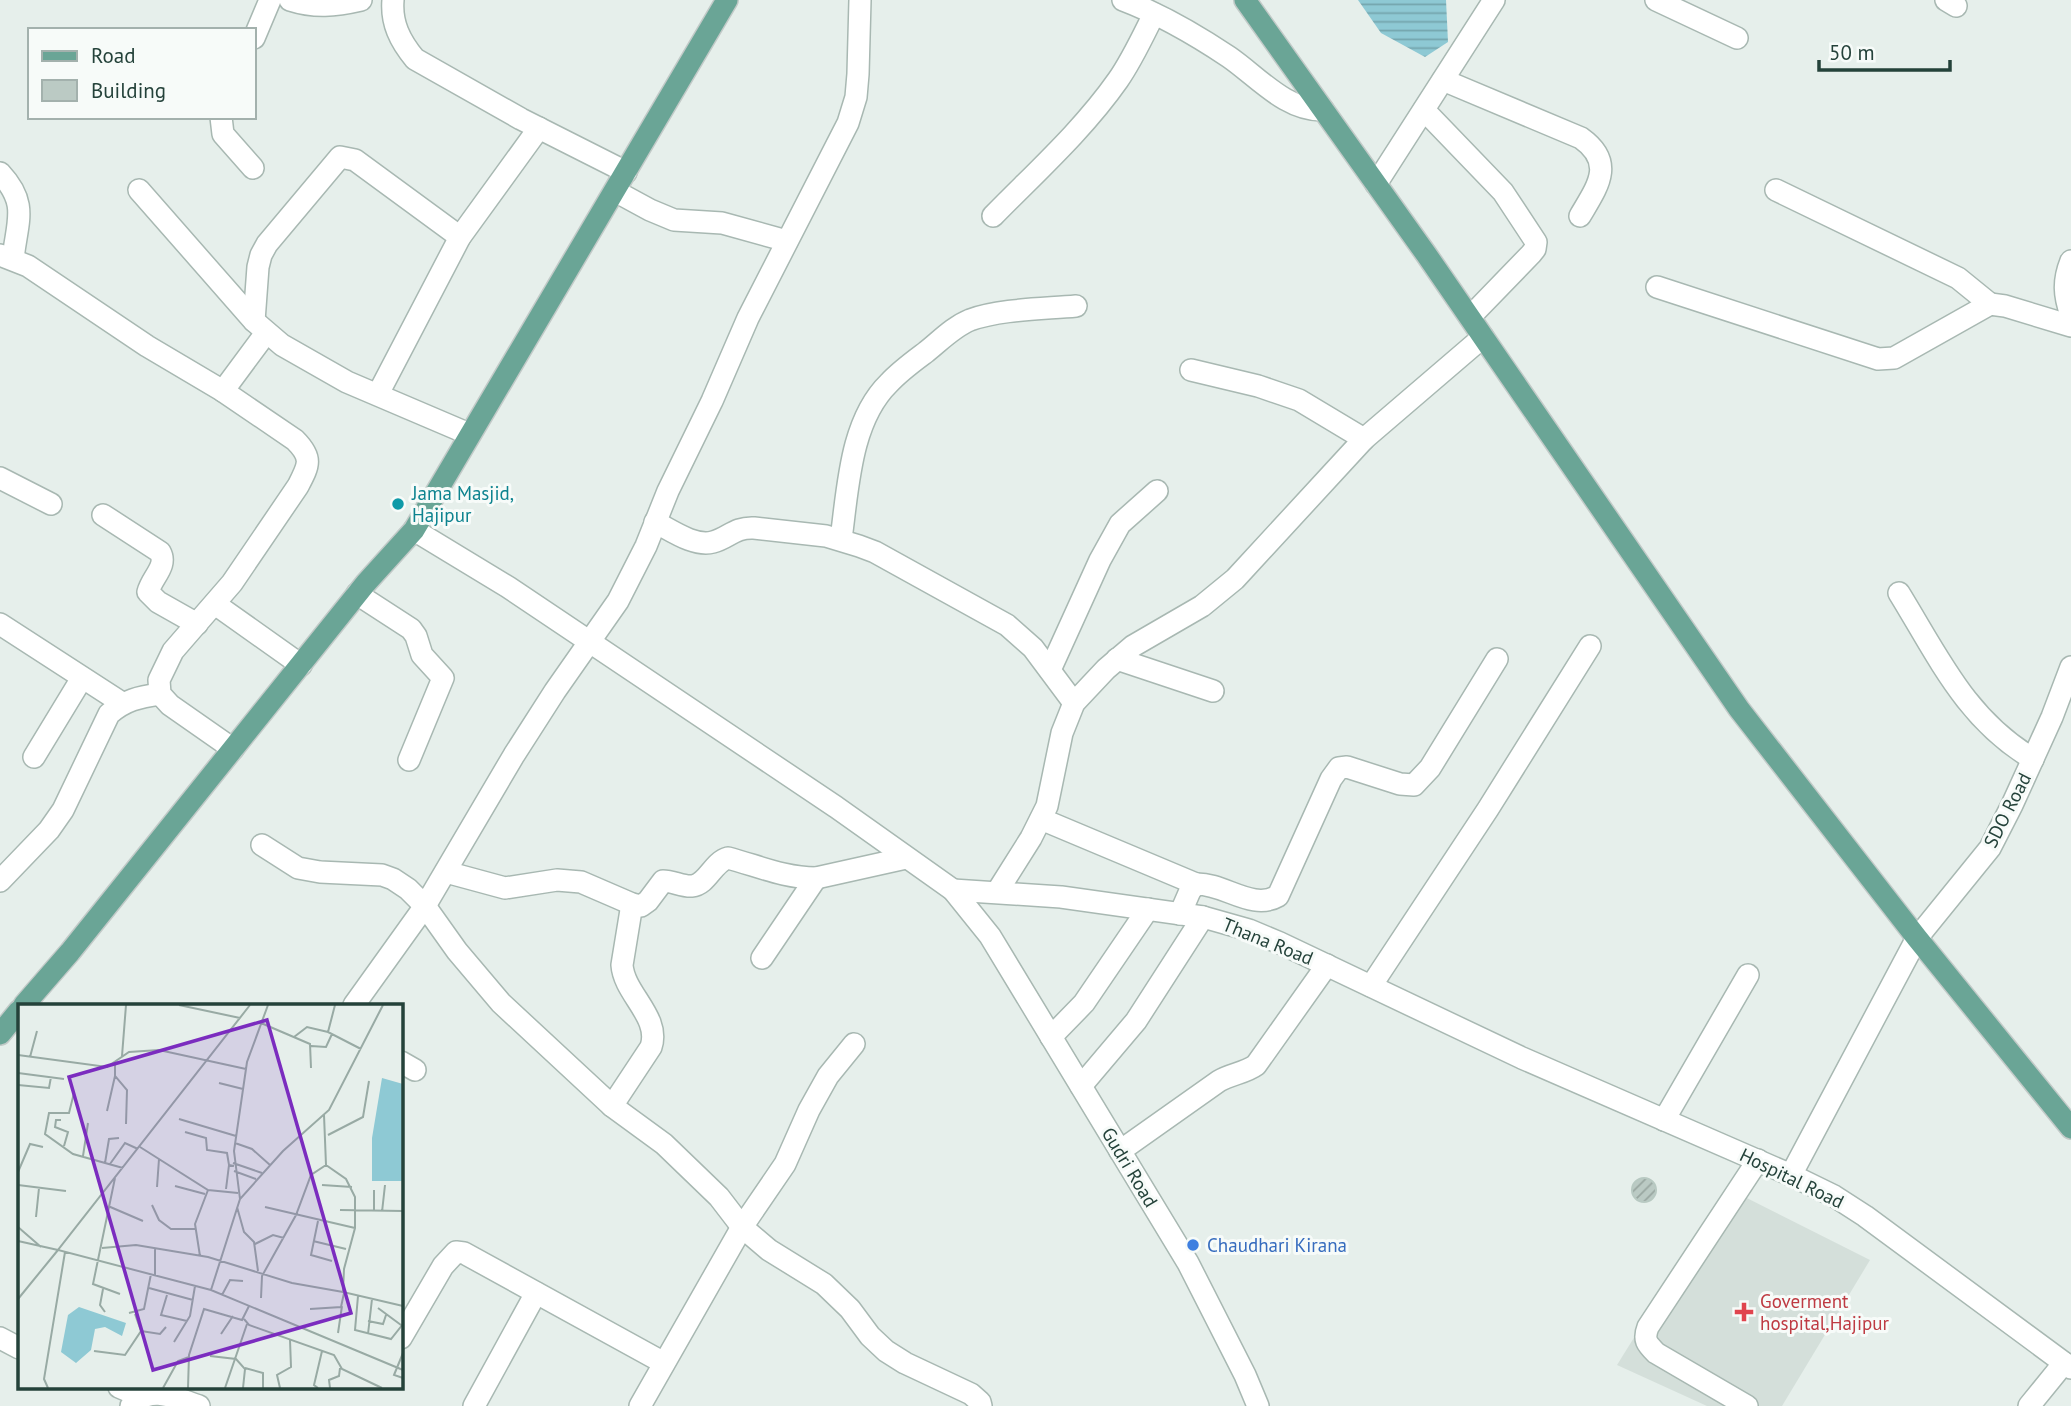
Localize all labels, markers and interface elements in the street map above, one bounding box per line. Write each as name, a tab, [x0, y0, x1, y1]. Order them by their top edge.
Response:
legend	[28, 28, 256, 119]
scale bar	[1819, 28, 1950, 72]
text: 50 m	[1829, 39, 1875, 66]
text: Road	[91, 42, 135, 69]
text: Building	[91, 77, 166, 104]
place label: Jama Masjid, Hajipur	[411, 481, 514, 527]
marker: Jama Masjid, Hajipur	[390, 496, 406, 512]
street label: SDO Road	[1978, 769, 2036, 851]
street label: Thana Road	[1219, 912, 1317, 970]
inset map	[18, 1004, 402, 1388]
street label: Gudri Road	[1097, 1123, 1163, 1211]
street label: Hospital Road	[1736, 1142, 1848, 1214]
place label: Chaudhari Kirana	[1207, 1233, 1347, 1257]
marker: Chaudhari Kirana	[1185, 1237, 1201, 1253]
place label: Goverment hospital,Hajipur	[1760, 1289, 1890, 1335]
marker: Goverment hospital,Hajipur	[1734, 1302, 1754, 1322]

